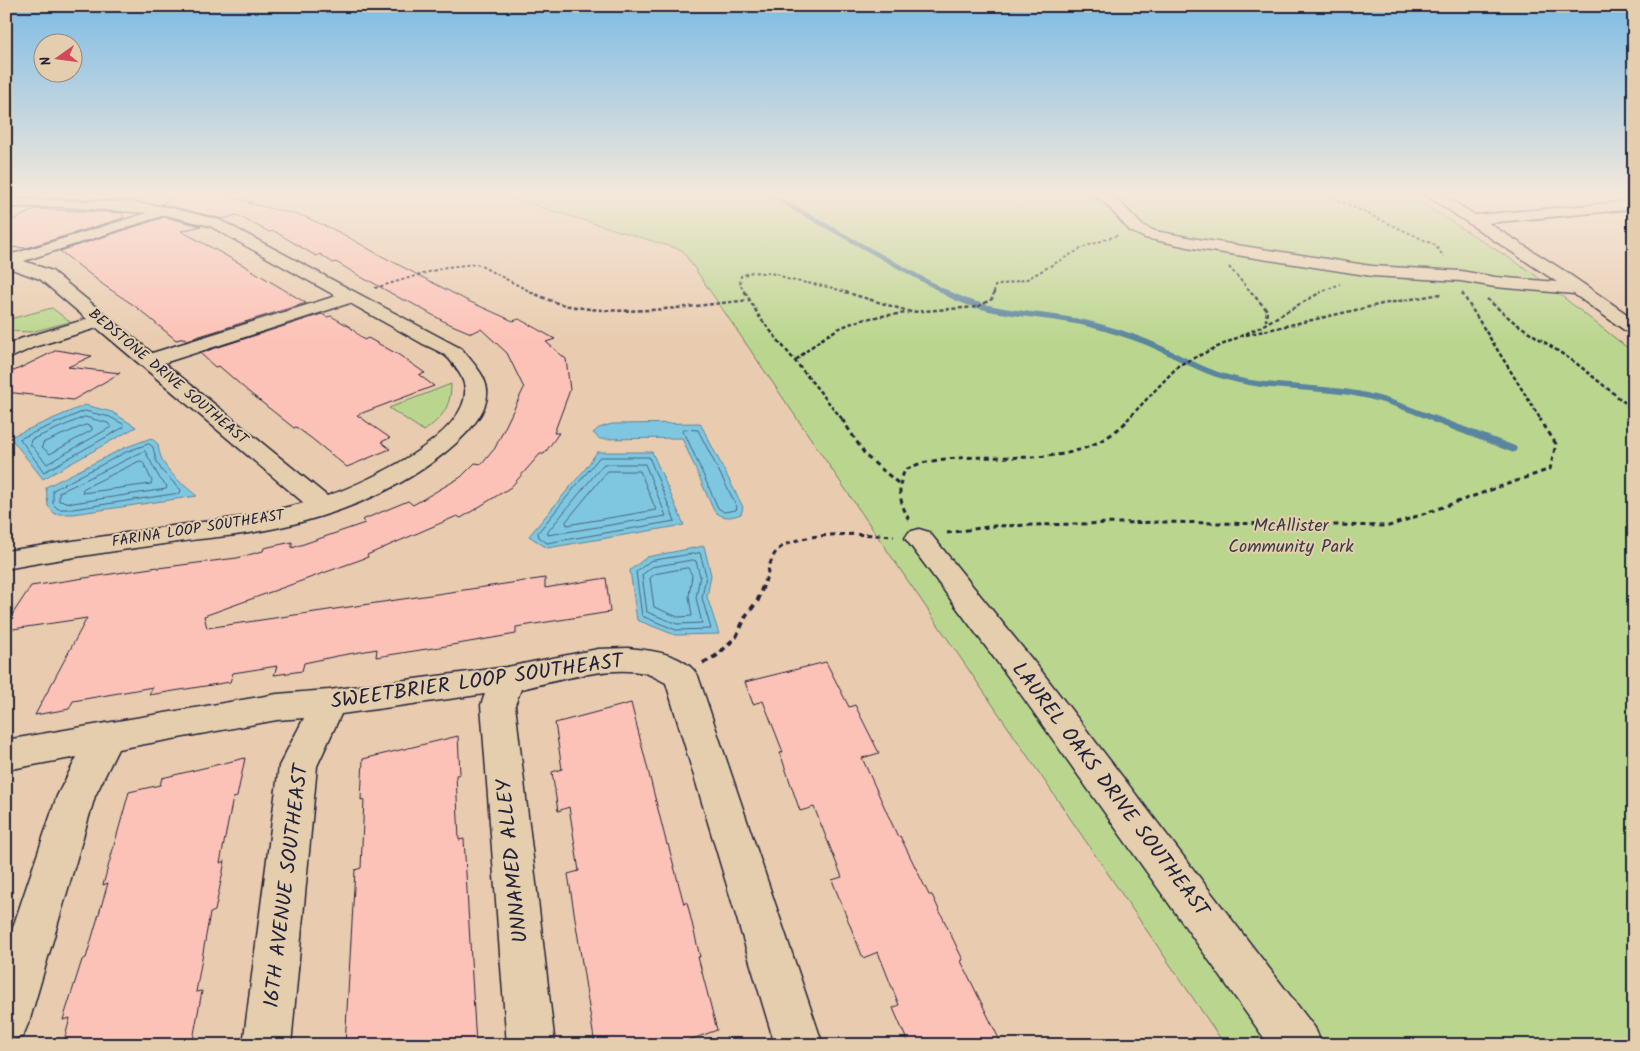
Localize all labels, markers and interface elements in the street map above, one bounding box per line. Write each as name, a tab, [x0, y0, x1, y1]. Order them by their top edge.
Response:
north arrow	[32, 32, 82, 82]
text: N	[35, 54, 58, 68]
street label: BEDSTONE DRIVE SOUTHEAST	[83, 303, 255, 452]
street label: FARINA LOOP SOUTHEAST	[110, 503, 288, 555]
park label: McAllister Community Park	[1228, 512, 1354, 562]
street label: SWEETBRIER LOOP SOUTHEAST	[329, 645, 627, 719]
street label: LAUREL OAKS DRIVE SOUTHEAST	[1003, 655, 1218, 926]
street label: 16TH AVENUE SOUTHEAST	[256, 761, 319, 1010]
street label: UNNAMED ALLEY	[488, 776, 538, 945]

